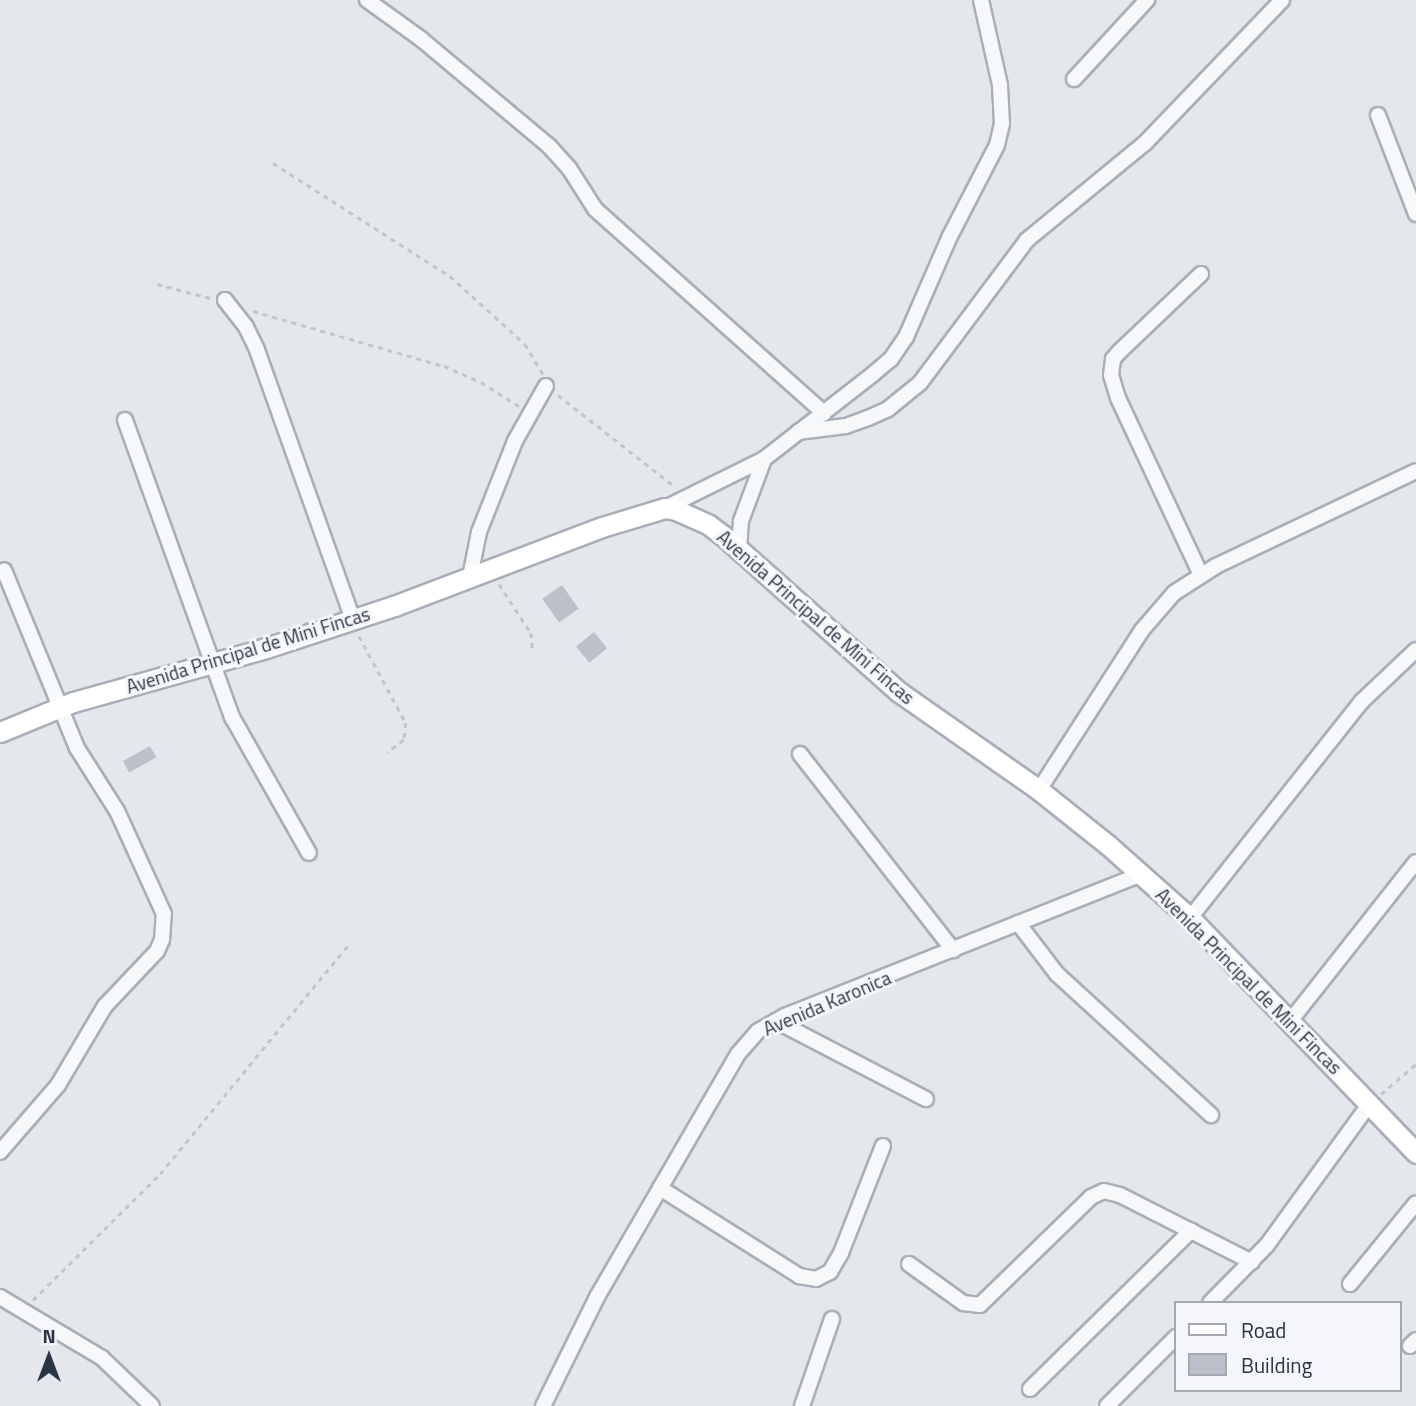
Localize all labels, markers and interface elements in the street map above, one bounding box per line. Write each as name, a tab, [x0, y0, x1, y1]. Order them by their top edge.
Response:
street label: Avenida Principal de Mini Fincas	[713, 525, 919, 709]
street label: Avenida Principal de Mini Fincas	[123, 602, 373, 698]
street label: Avenida Principal de Mini Fincas	[1151, 883, 1347, 1079]
street label: Avenida Karonica	[760, 966, 894, 1040]
legend	[1174, 1301, 1402, 1392]
text: Road	[1241, 1314, 1286, 1346]
text: N	[42, 1321, 56, 1350]
north arrow	[14, 1322, 84, 1392]
text: Building	[1241, 1349, 1312, 1381]

